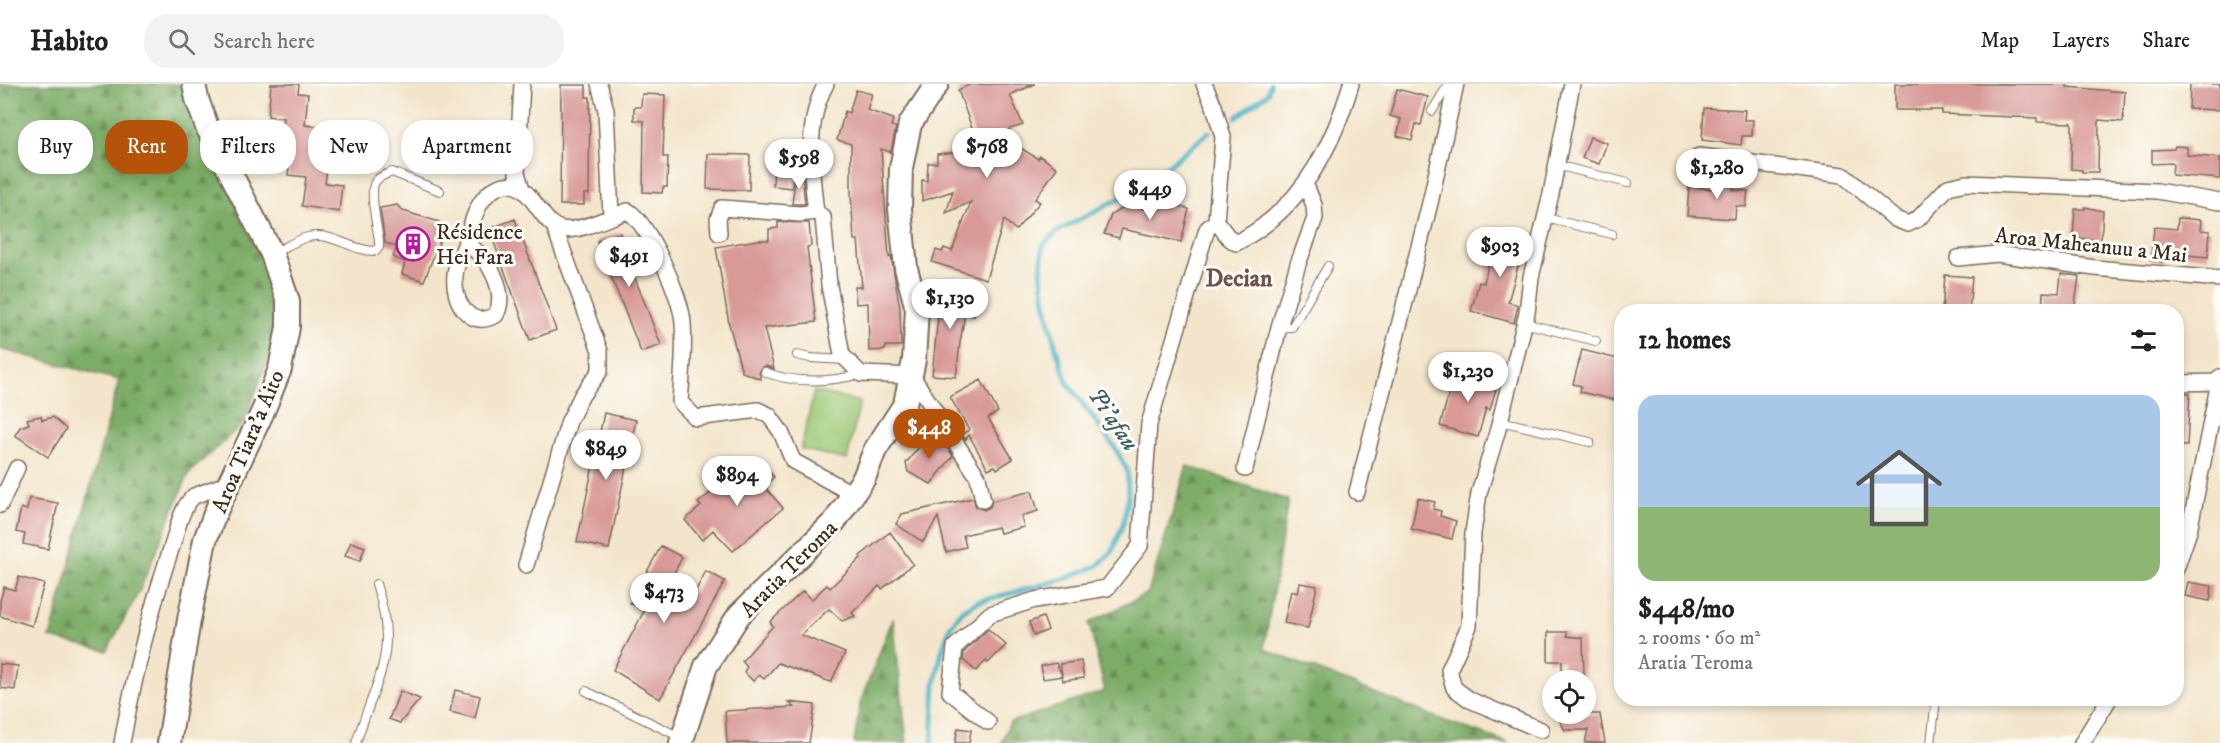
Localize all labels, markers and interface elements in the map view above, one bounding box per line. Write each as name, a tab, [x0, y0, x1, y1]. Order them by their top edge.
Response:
search box	[144, 14, 564, 68]
text: Habito	[30, 24, 108, 59]
icon: search	[165, 25, 198, 58]
text: Search here	[213, 28, 315, 55]
text: Map	[1980, 28, 2019, 54]
text: Layers	[2052, 28, 2110, 54]
text: Share	[2143, 28, 2190, 54]
chip: Buy	[18, 120, 93, 174]
chip: Rent	[105, 120, 188, 174]
chip: Filters	[200, 120, 296, 174]
chip: New	[308, 120, 389, 174]
chip: Apartment	[401, 120, 533, 174]
pin: $768	[951, 128, 1023, 179]
text: $768	[966, 135, 1008, 160]
pin: $598	[763, 139, 835, 190]
text: $598	[779, 146, 819, 171]
pin: $1,280	[1668, 149, 1766, 200]
text: $1,280	[1690, 156, 1744, 181]
pin: $449	[1114, 170, 1186, 221]
text: $449	[1128, 177, 1172, 202]
place label: Résidence Hei Fara	[436, 219, 523, 271]
street label: Aroa Maheanuu a Mai	[1994, 222, 2188, 269]
building icon: Résidence Hei Fara	[395, 226, 431, 262]
pin: $903	[1464, 227, 1536, 278]
text: $903	[1480, 234, 1520, 259]
pin: $491	[593, 237, 665, 288]
text: $491	[609, 244, 649, 269]
district label: Decian	[1205, 264, 1273, 294]
pin: $1,130	[901, 279, 999, 330]
text: $1,130	[925, 286, 975, 311]
text: 12 homes	[1638, 324, 1731, 357]
icon: filters	[2127, 324, 2160, 357]
pin: $1,230	[1419, 352, 1517, 403]
text: $1,230	[1442, 359, 1494, 384]
street label: Aroa Tiara'a Aito	[206, 366, 291, 517]
water label: Pi'afau	[1081, 382, 1145, 457]
pin: $448	[893, 409, 965, 460]
text: $448	[907, 416, 951, 441]
pin: $849	[570, 430, 642, 481]
icon: home	[1845, 434, 1953, 542]
text: $849	[585, 437, 627, 462]
pin: $894	[701, 456, 773, 507]
text: $894	[716, 463, 758, 488]
street label: Aratia Teroma	[735, 514, 844, 623]
pin: $473	[628, 573, 700, 624]
text: $473	[644, 580, 684, 605]
text: $448/mo	[1638, 593, 1734, 626]
text: 2 rooms · 60 m²	[1638, 626, 1760, 651]
text: Aratia Teroma	[1638, 651, 1753, 676]
map controls	[1542, 670, 1596, 724]
button: locate	[1542, 670, 1596, 724]

